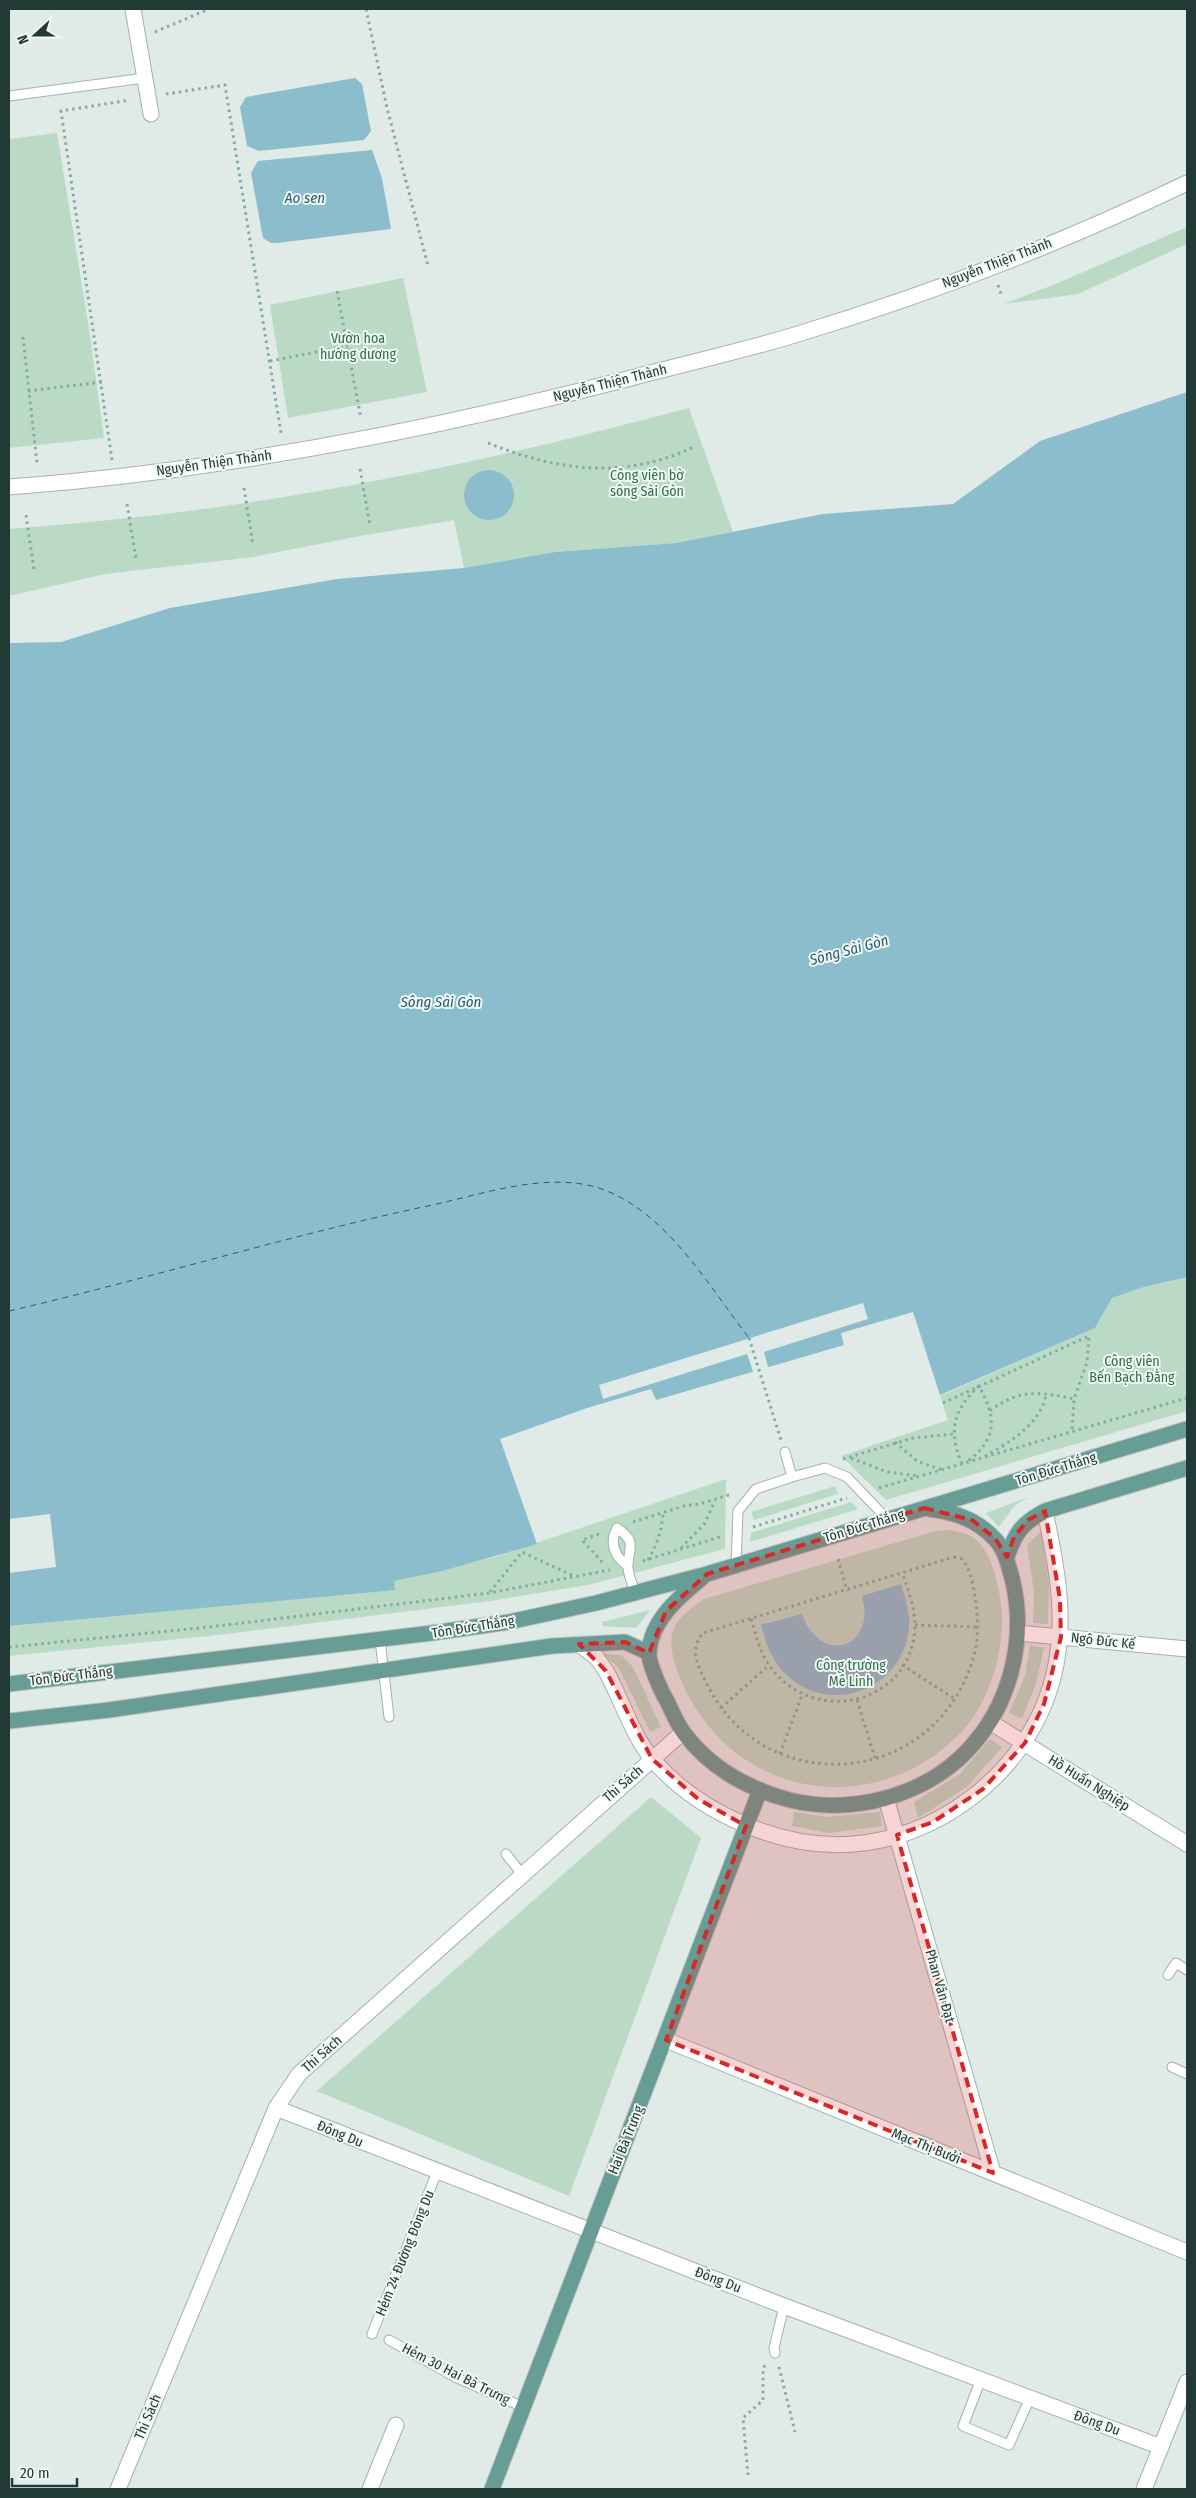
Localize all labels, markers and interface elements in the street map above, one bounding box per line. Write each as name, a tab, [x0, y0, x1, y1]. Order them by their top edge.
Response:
north arrow	[10, 10, 60, 60]
text: N	[14, 33, 33, 46]
water label: Ao sen	[284, 189, 325, 207]
street label: Nguyễn Thiện Thành	[940, 234, 1054, 292]
park label: Vườn hoa hướng dương	[320, 330, 396, 363]
street label: Nguyễn Thiện Thành	[551, 361, 669, 405]
street label: Nguyễn Thiện Thành	[155, 446, 273, 480]
park label: Công viên bờ sông Sài Gòn	[610, 467, 684, 500]
water label: Sông Sài Gòn	[807, 931, 890, 969]
water label: Sông Sài Gòn	[400, 993, 481, 1011]
park label: Công viên Bến Bạch Đằng	[1089, 1353, 1175, 1386]
street label: Tôn Ðức Thắng	[1013, 1448, 1099, 1489]
street label: Tôn Đức Thắng	[821, 1505, 907, 1546]
street label: Tôn Đức Thắng	[430, 1611, 516, 1642]
street label: Ngô Ðức Kế	[1070, 1628, 1136, 1653]
park label: Công trường Mê Linh	[816, 1657, 886, 1690]
street label: Tôn Đức Thắng	[28, 1661, 114, 1690]
street label: Hồ Huấn Nghiệp	[1045, 1750, 1133, 1815]
street label: Thi Sách	[599, 1762, 647, 1806]
street label: Phan Văn Ðạt	[921, 1947, 959, 2025]
street label: Thi Sách	[299, 2032, 345, 2076]
street label: Hai Bà Trưng	[605, 2103, 648, 2177]
street label: Đông Du	[314, 2117, 366, 2151]
street label: Mạc Thị Bưởi	[889, 2124, 963, 2168]
street label: Hẻm 24 Đường Đông Du	[372, 2188, 438, 2318]
street label: Đông Du	[692, 2263, 744, 2297]
street label: Hẻm 30 Hai Bà Trưng	[399, 2339, 513, 2409]
street label: Thi Sách	[131, 2392, 165, 2442]
street label: Đông Du	[1071, 2407, 1123, 2439]
scale bar	[12, 2456, 78, 2488]
text: 20 m	[20, 2464, 50, 2482]

